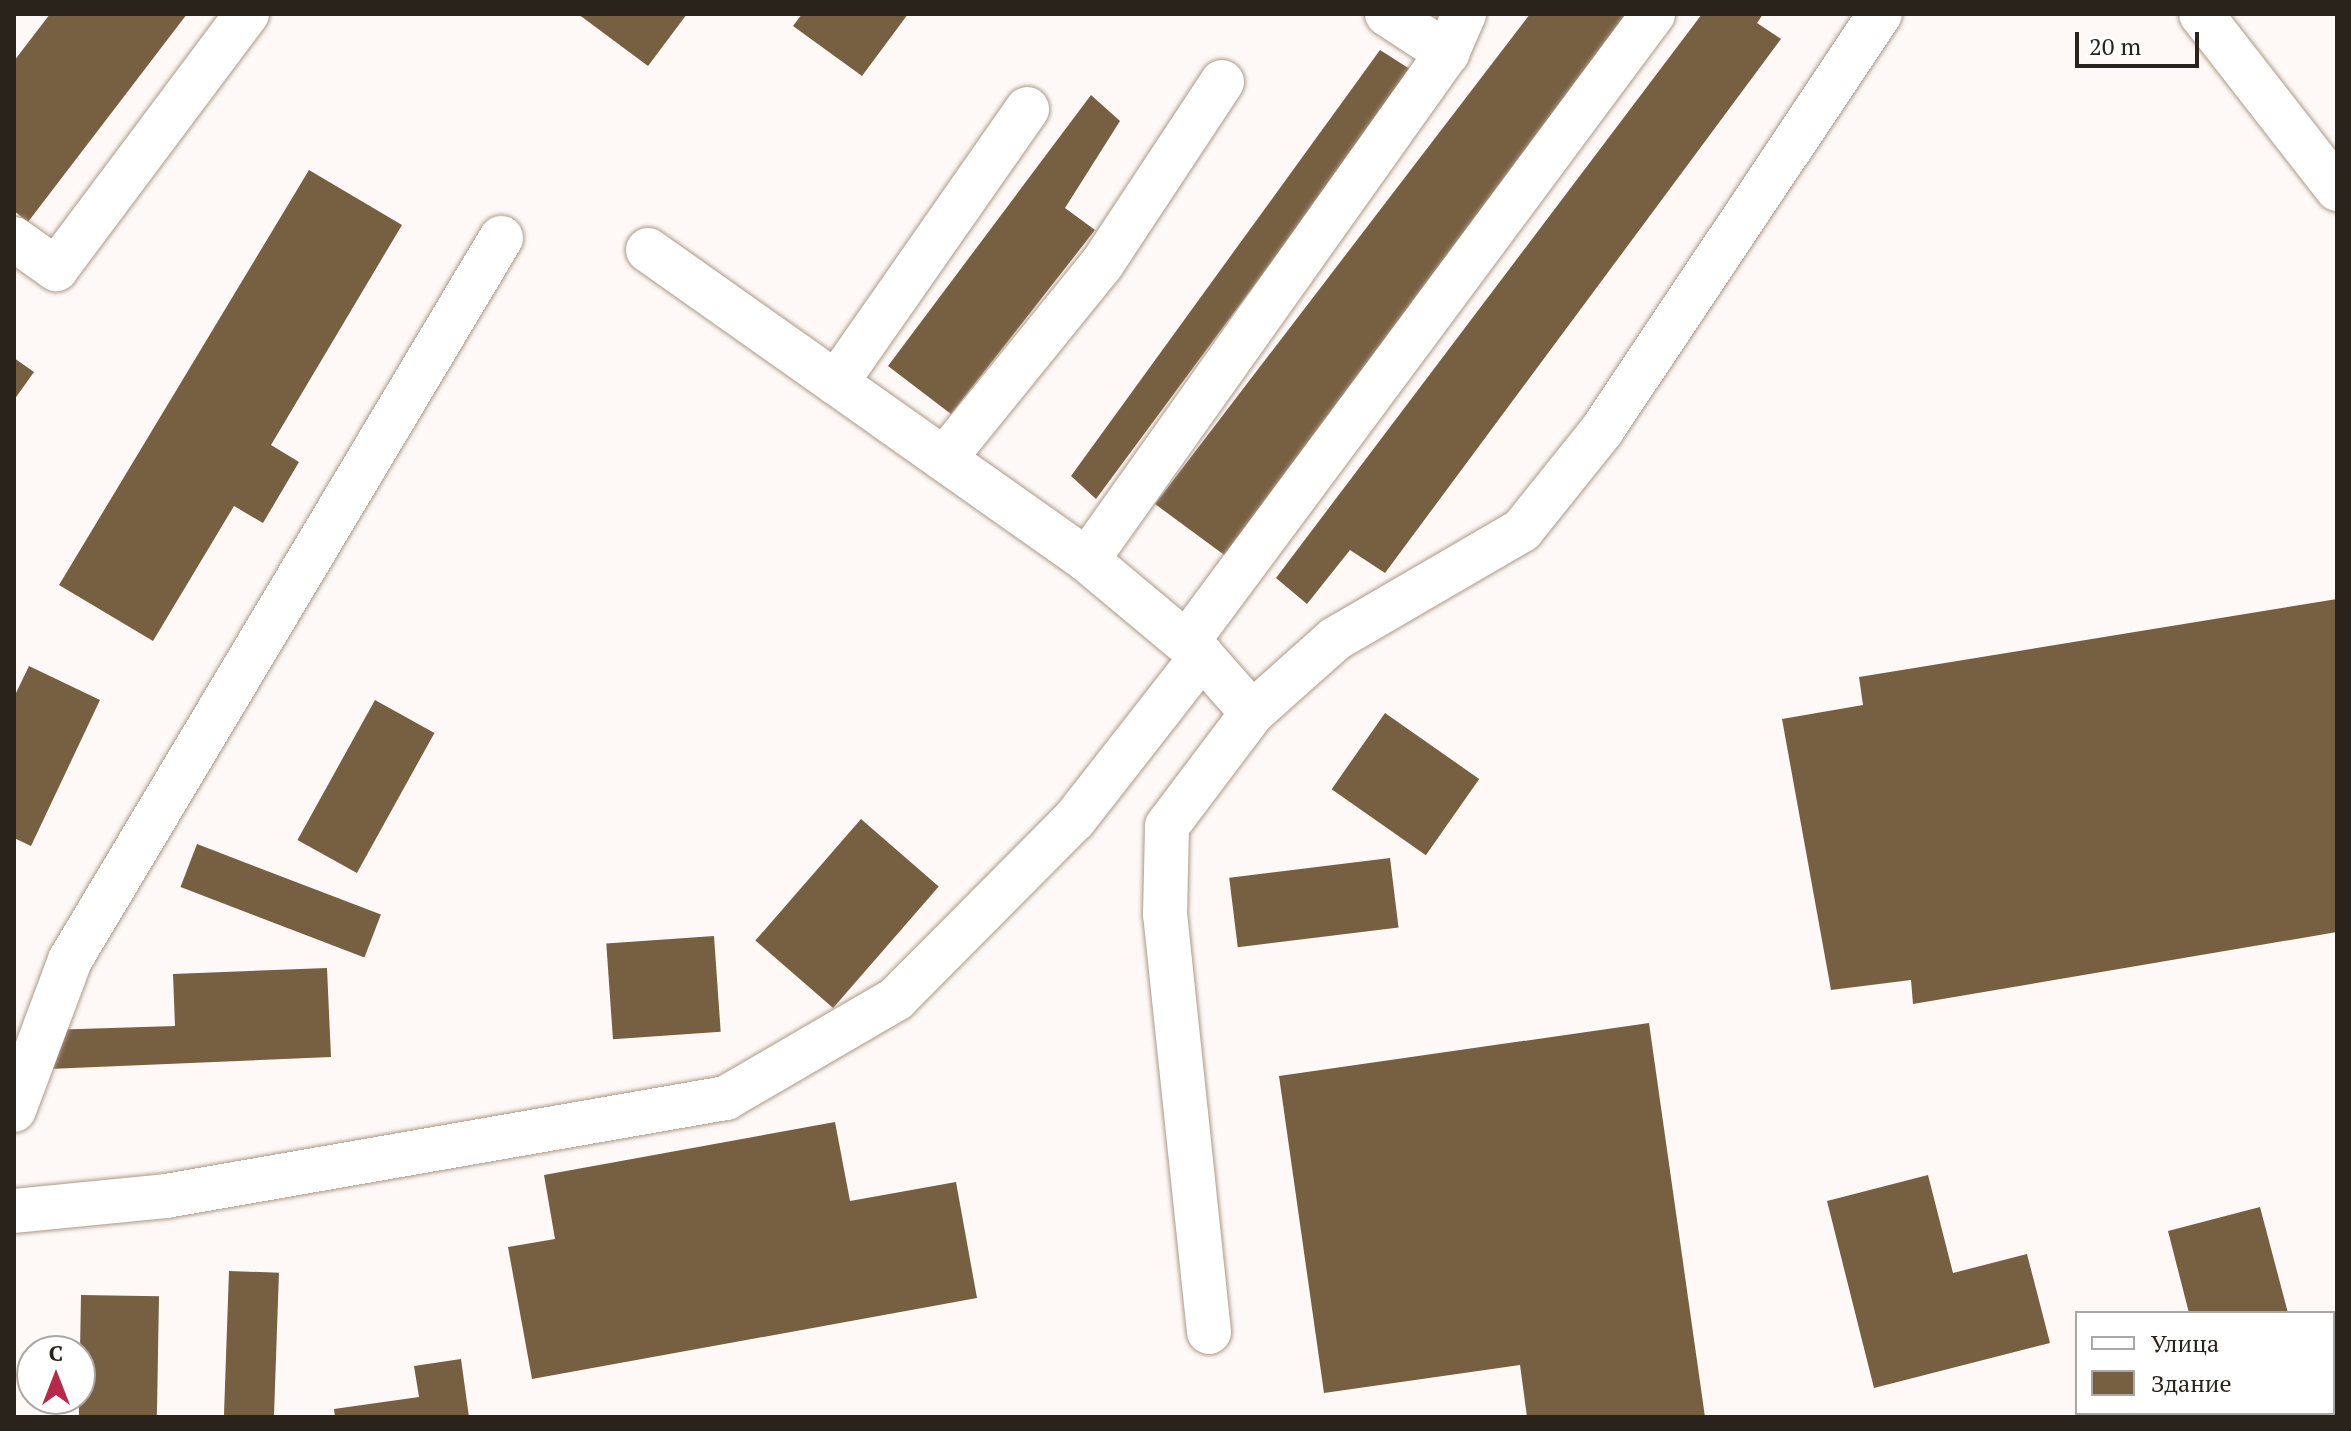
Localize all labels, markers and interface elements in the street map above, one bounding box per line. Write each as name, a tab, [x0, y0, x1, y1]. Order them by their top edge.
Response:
scale bar	[2079, 16, 2203, 66]
text: 20 m	[2089, 30, 2141, 62]
legend	[2075, 1311, 2335, 1415]
text: Улица	[2151, 1327, 2219, 1359]
north arrow	[16, 1335, 96, 1415]
text: С	[49, 1338, 63, 1367]
text: Здание	[2151, 1367, 2232, 1399]

